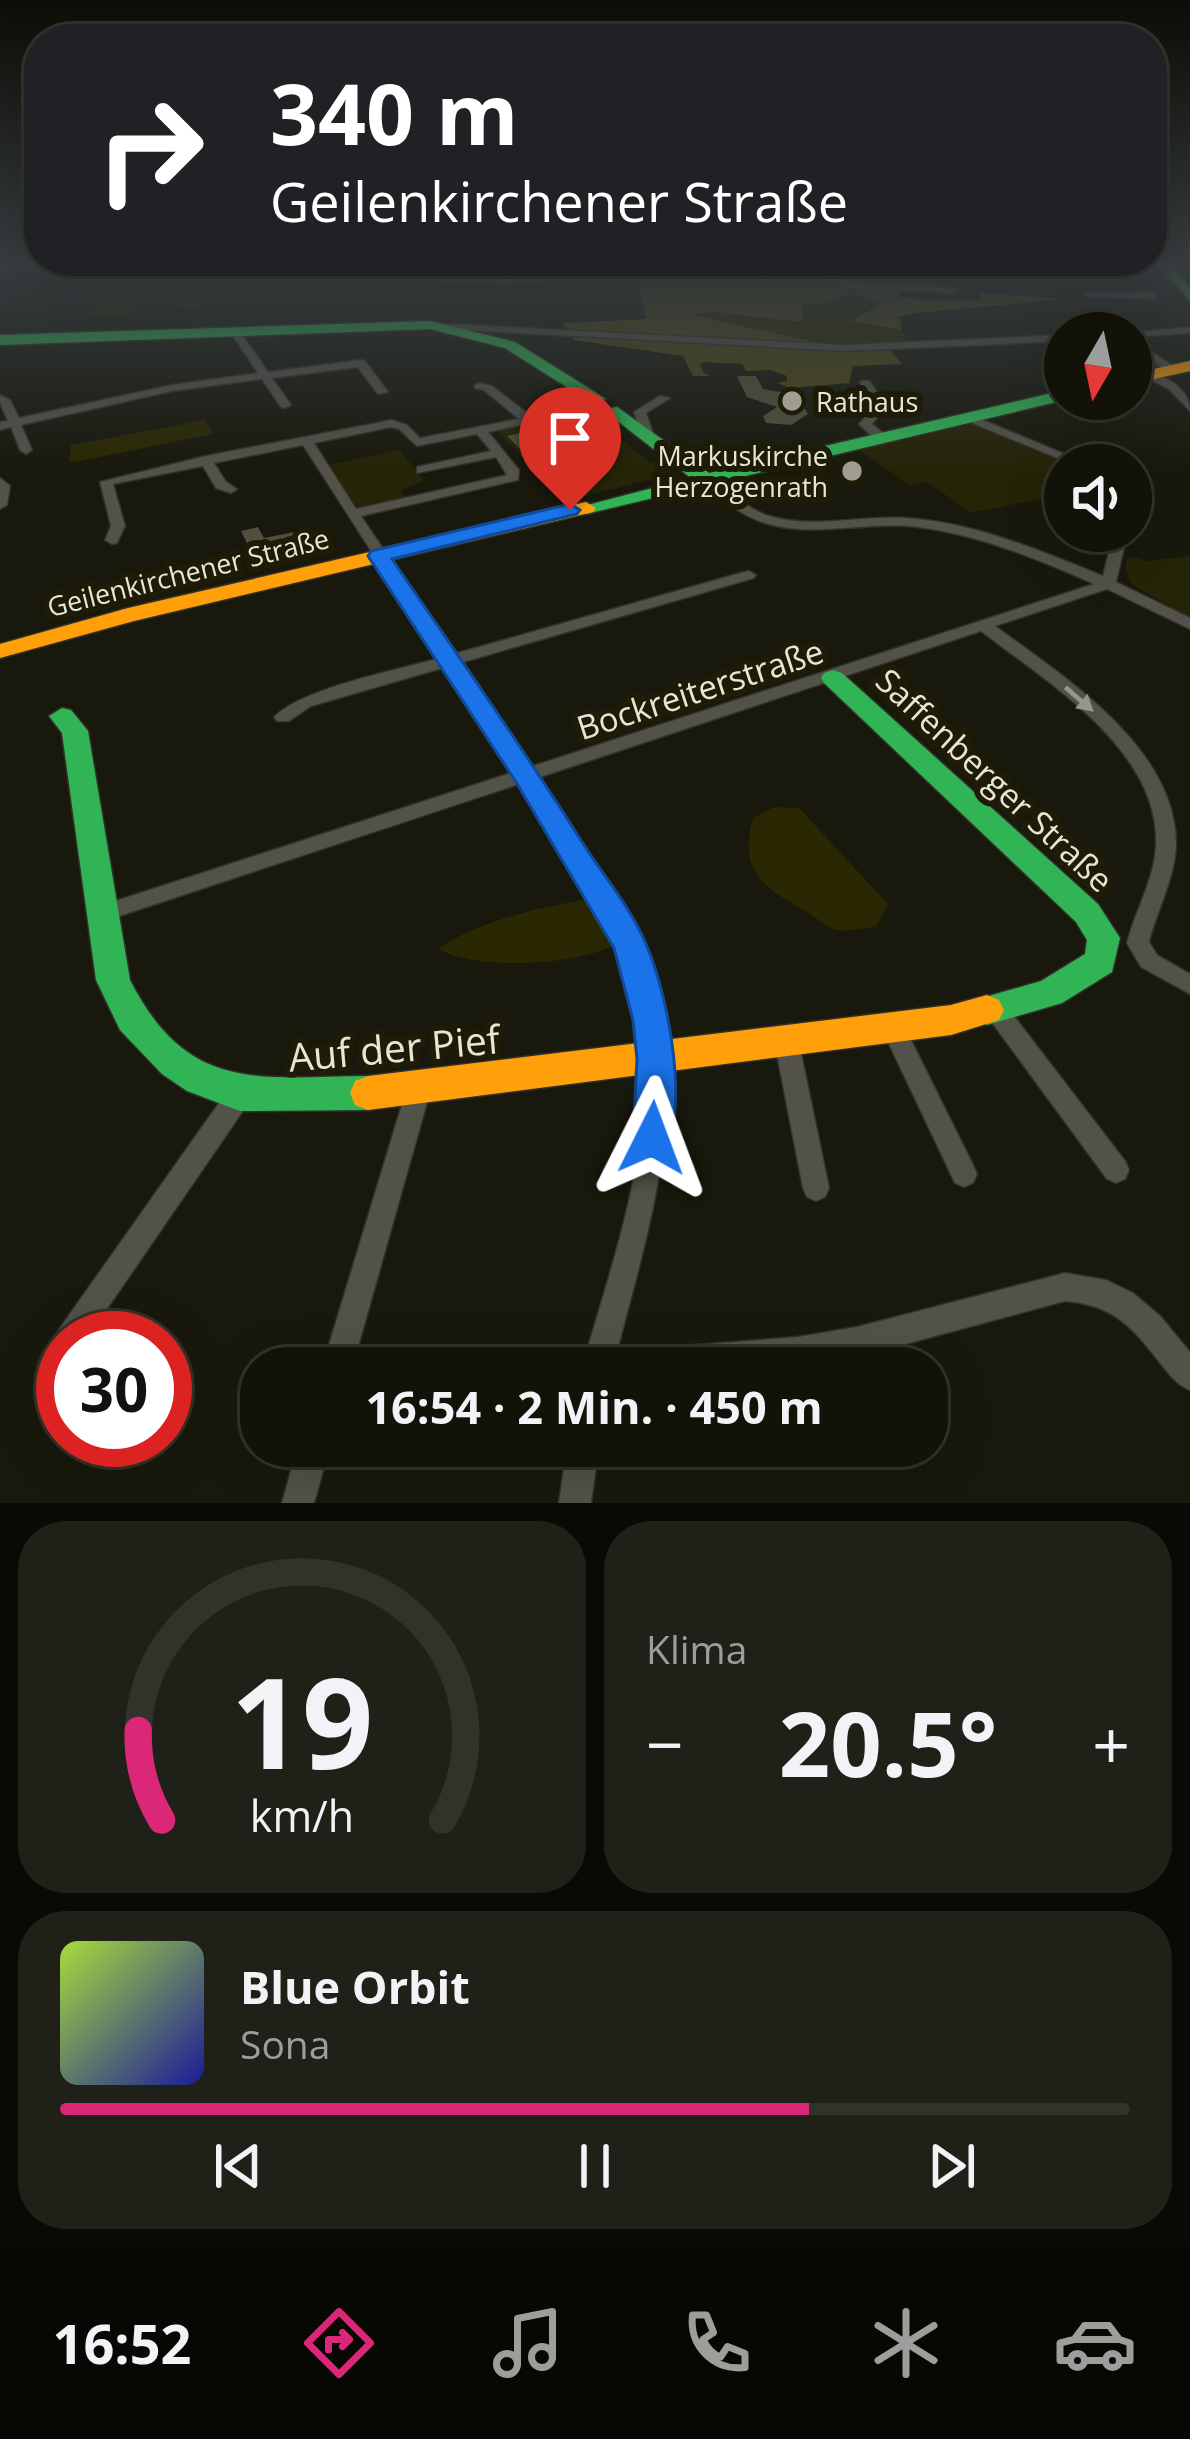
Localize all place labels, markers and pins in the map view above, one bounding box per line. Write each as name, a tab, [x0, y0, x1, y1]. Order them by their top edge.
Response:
place label: Rathaus	[816, 383, 918, 420]
pin	[519, 387, 621, 510]
marker: Rathaus	[779, 388, 805, 414]
place label: Markuskirche Herzogenrath	[654, 437, 828, 505]
marker: Markuskirche Herzogenrath	[839, 458, 865, 484]

